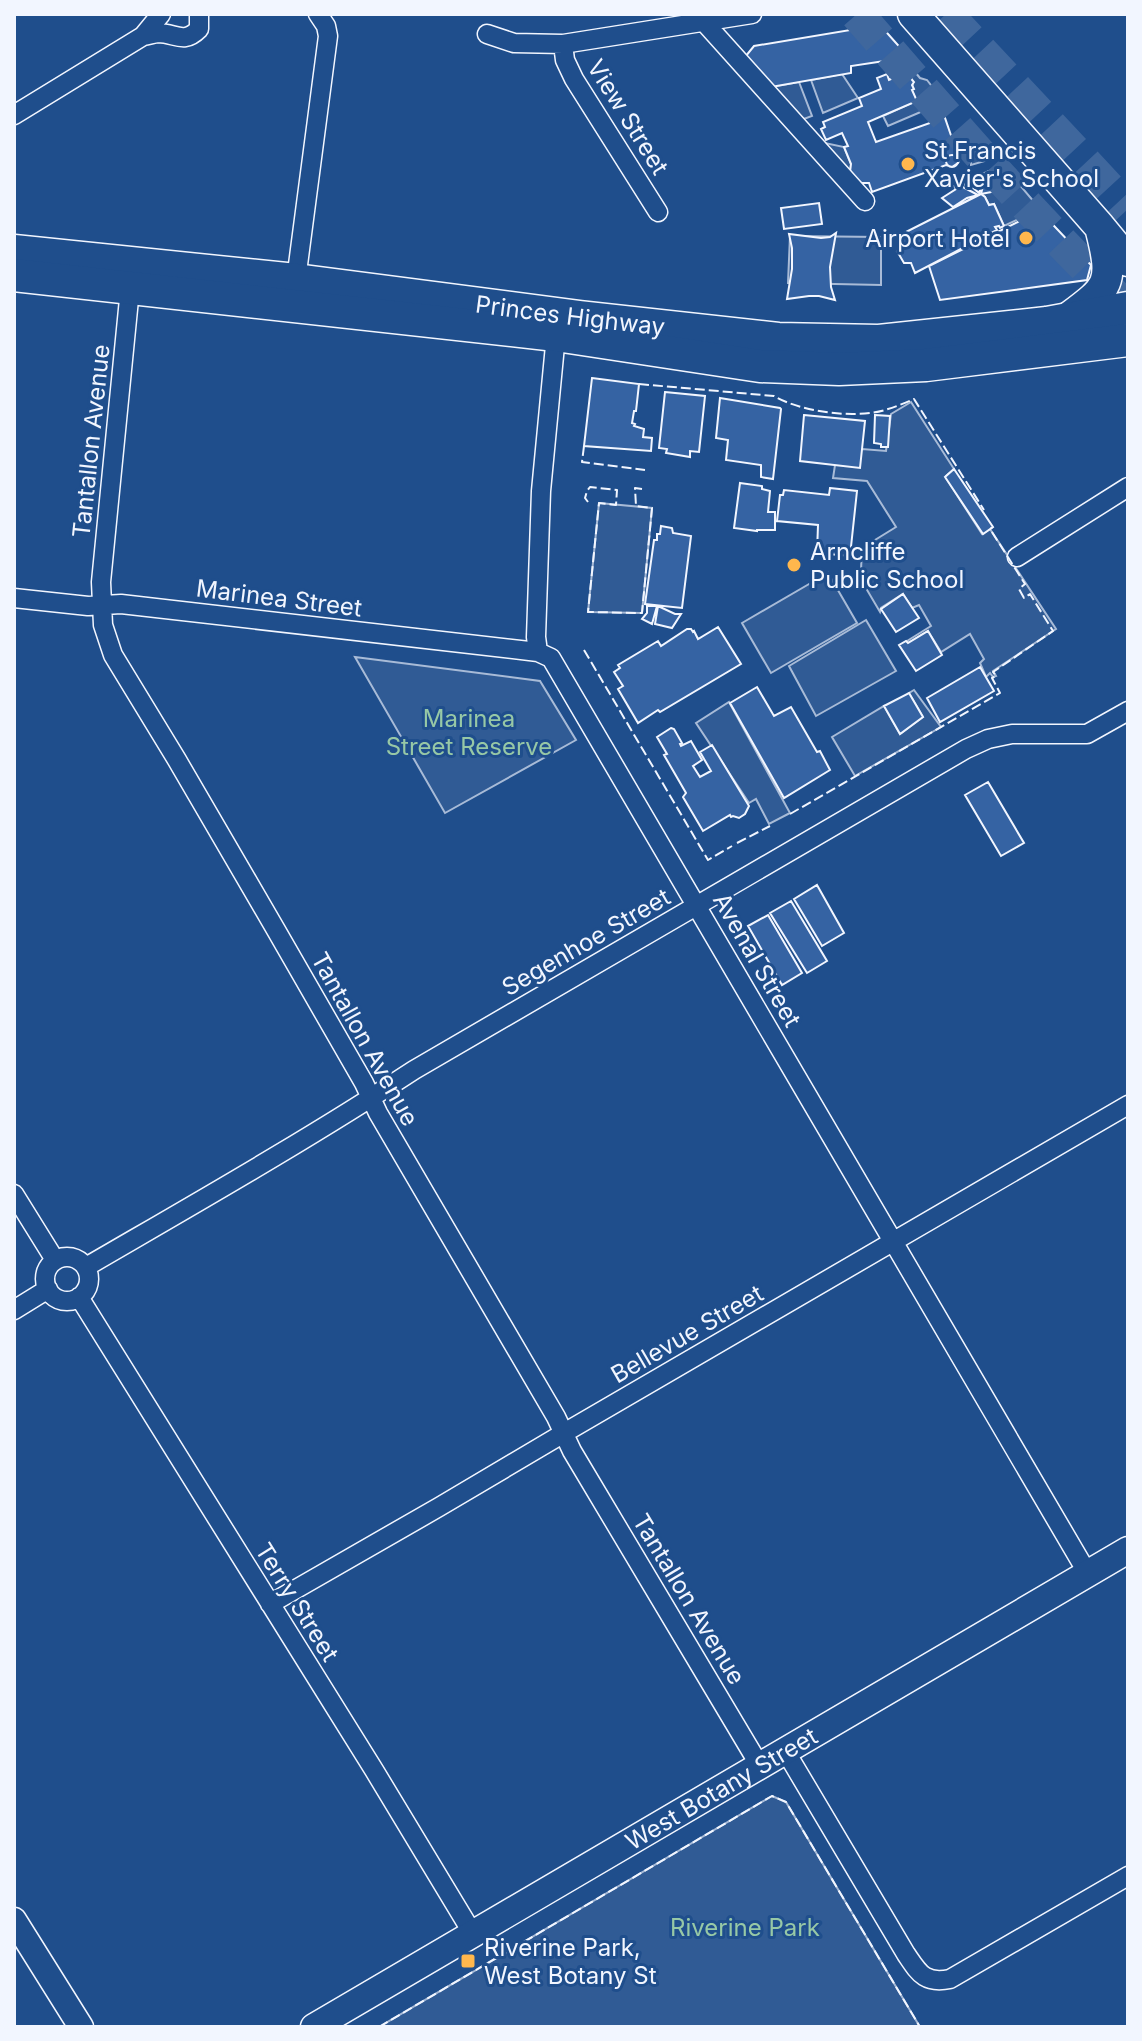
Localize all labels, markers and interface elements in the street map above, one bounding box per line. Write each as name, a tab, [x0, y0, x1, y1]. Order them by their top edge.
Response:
street label: View Street	[581, 54, 675, 180]
place label: St Francis Xavier's School	[924, 136, 1099, 193]
marker: St Francis Xavier's School	[899, 155, 917, 173]
place label: Airport Hotel	[865, 224, 1010, 253]
marker: Airport Hotel	[1017, 229, 1035, 247]
street label: Princes Highway	[474, 289, 667, 341]
street label: Tantallon Avenue	[66, 343, 116, 539]
place label: Arncliffe Public School	[810, 537, 964, 594]
marker: Arncliffe Public School	[785, 556, 803, 574]
street label: Marinea Street	[194, 573, 364, 623]
park label: Marinea Street Reserve	[386, 704, 552, 761]
street label: Segenhoe Street	[497, 882, 675, 1002]
street label: Avenal Street	[707, 888, 807, 1032]
street label: Tantallon Avenue	[305, 947, 425, 1131]
street label: Bellevue Street	[606, 1279, 768, 1389]
street label: Tantallon Avenue	[627, 1508, 751, 1690]
street label: Terry Street	[249, 1537, 345, 1667]
street label: West Botany Street	[620, 1721, 822, 1856]
park label: Riverine Park	[670, 1913, 820, 1942]
place label: Riverine Park, West Botany St	[484, 1933, 657, 1990]
marker: Riverine Park, West Botany St	[459, 1952, 477, 1970]

